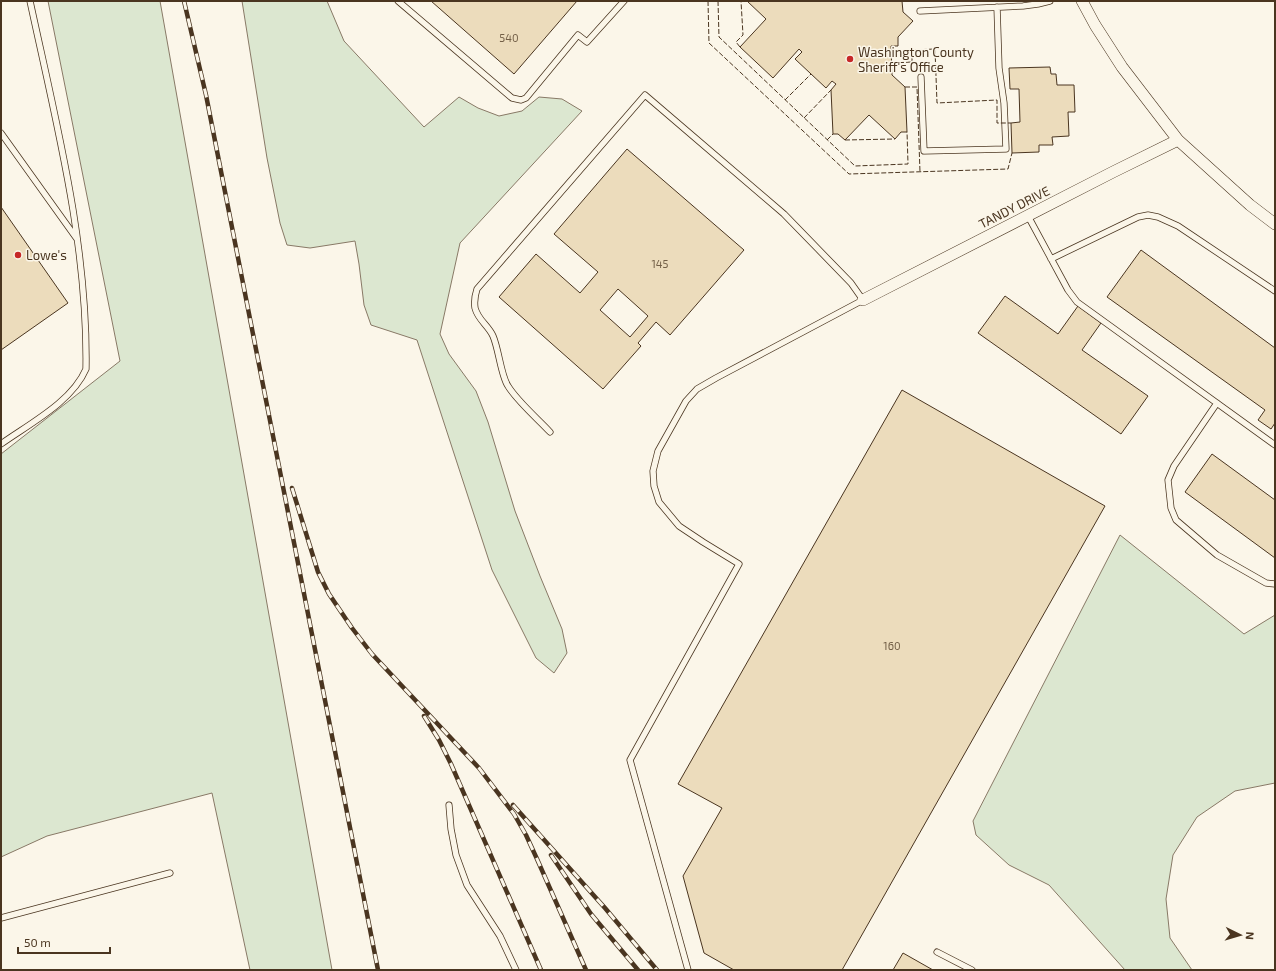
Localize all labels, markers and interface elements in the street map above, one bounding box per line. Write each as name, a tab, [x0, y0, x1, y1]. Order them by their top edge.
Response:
house number: 540	[499, 31, 519, 44]
place label: Washington County Sheriff's Office	[858, 44, 974, 75]
marker: Washington County Sheriff's Office	[845, 54, 855, 64]
street label: TANDY DRIVE	[976, 182, 1052, 232]
place label: Lowe's	[26, 247, 67, 263]
marker: Lowe's	[13, 250, 23, 260]
house number: 145	[651, 257, 669, 270]
house number: 160	[883, 639, 901, 652]
north arrow	[1220, 915, 1260, 955]
scale bar	[18, 929, 110, 955]
text: N	[1244, 931, 1257, 940]
text: 50 m	[24, 935, 51, 949]

